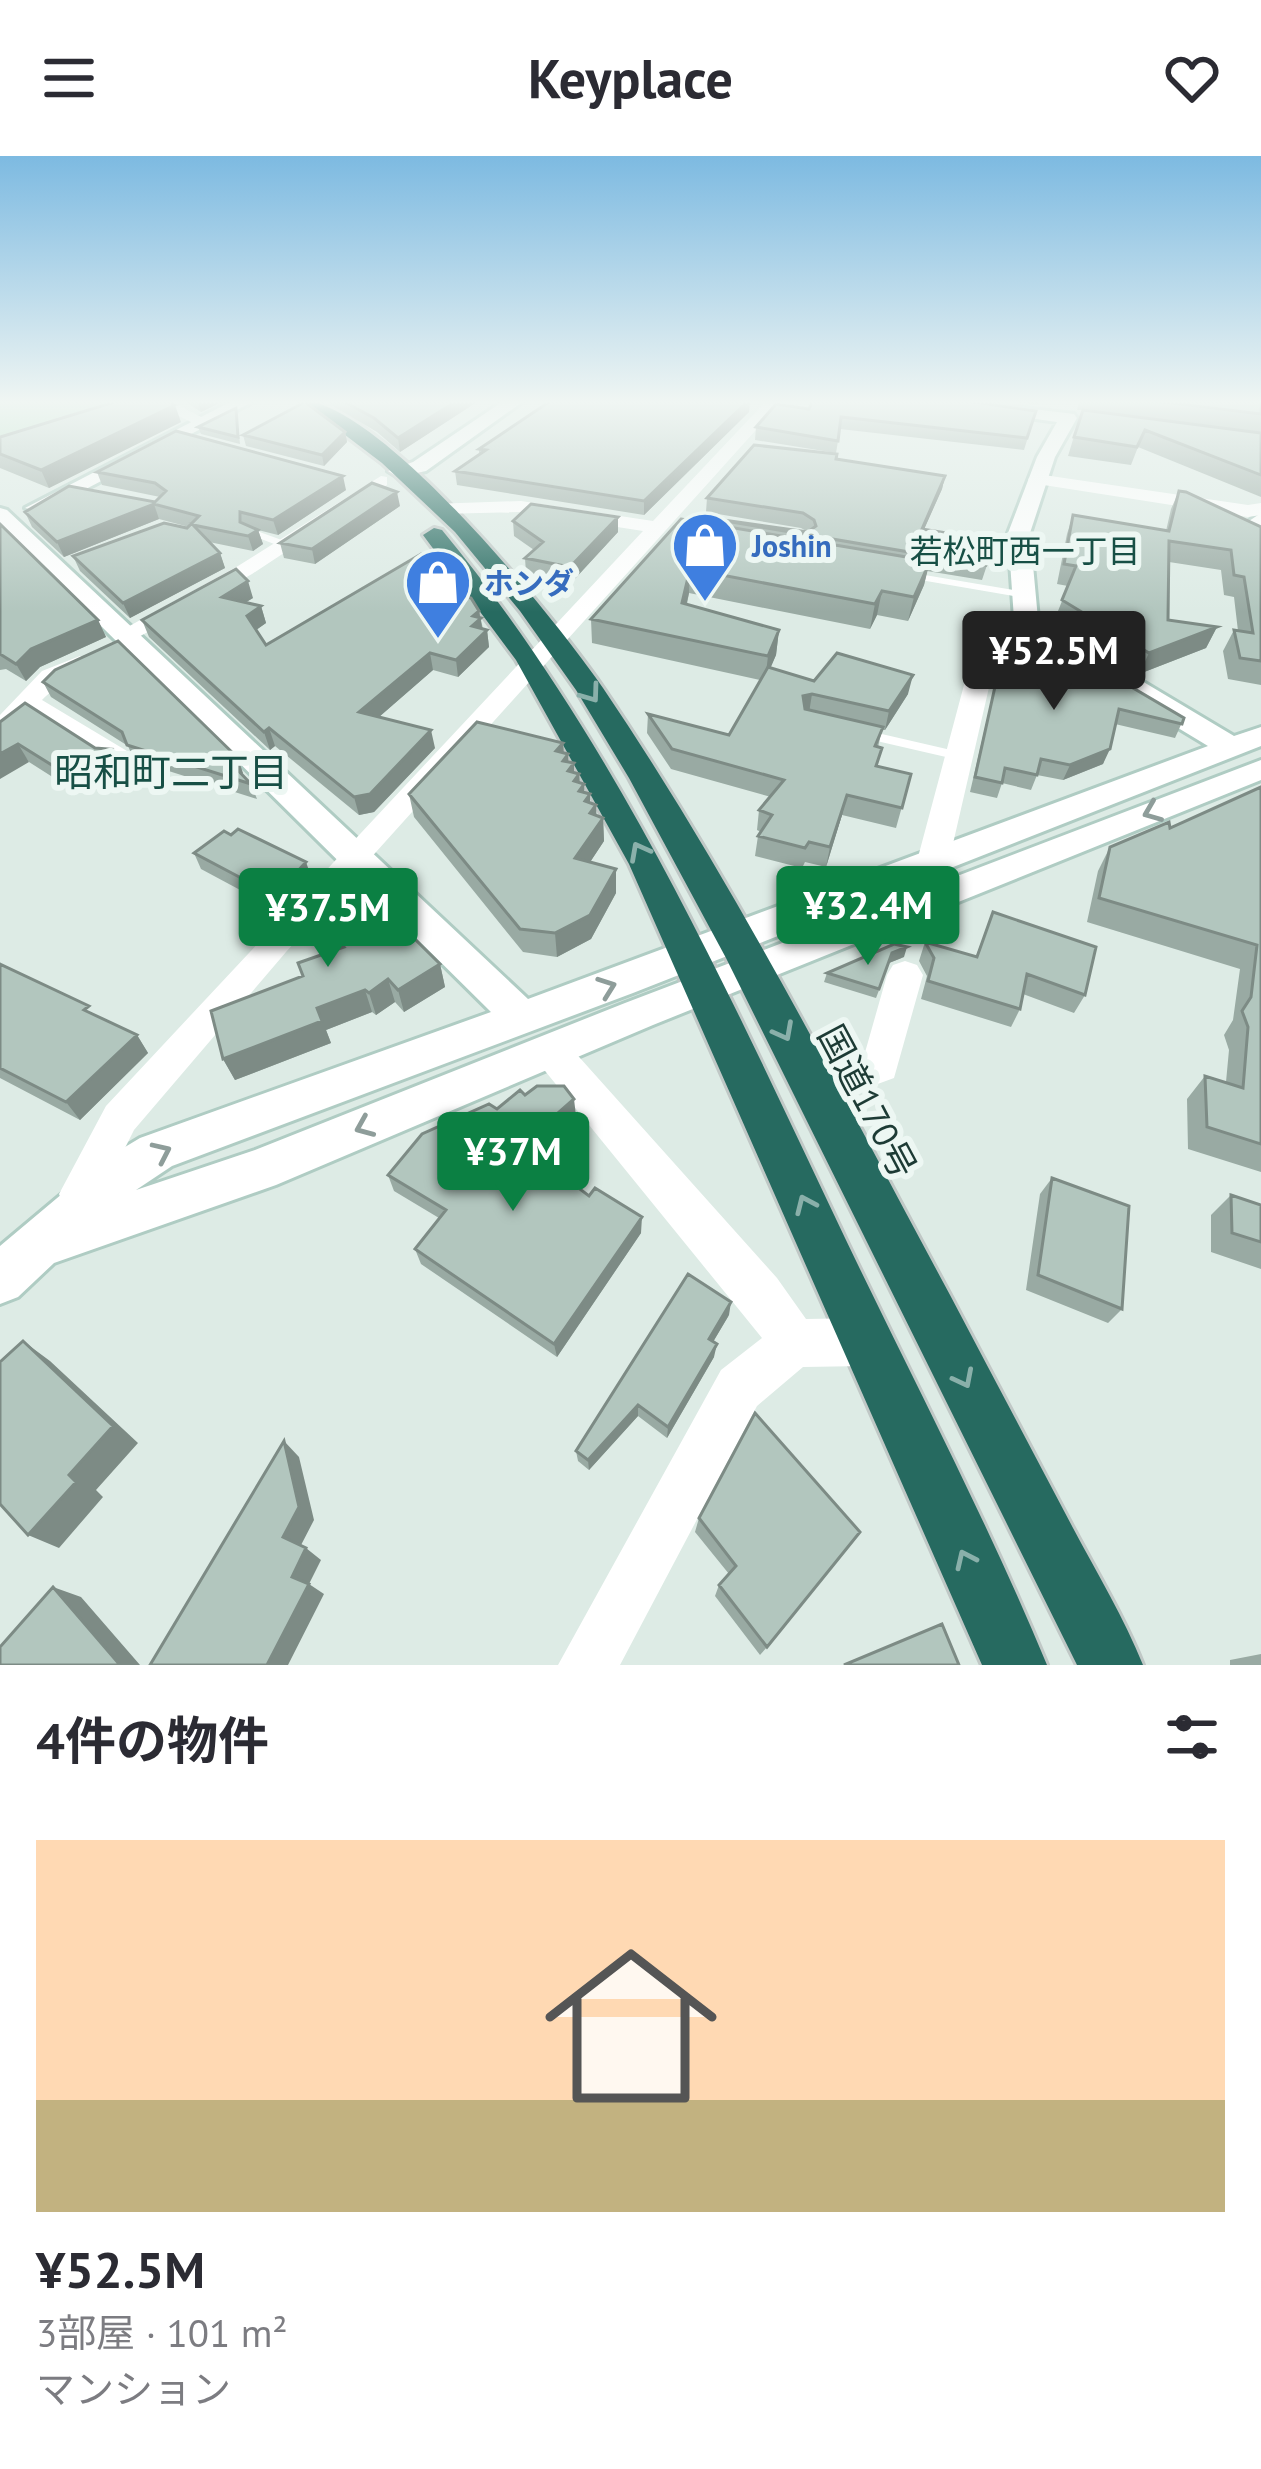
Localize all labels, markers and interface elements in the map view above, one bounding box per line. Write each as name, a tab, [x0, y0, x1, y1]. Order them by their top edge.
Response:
text: Keyplace	[528, 43, 733, 113]
icon: menu	[36, 45, 102, 111]
icon: heart	[1159, 45, 1225, 111]
shop icon: Joshin	[670, 510, 740, 604]
place label: Joshin	[751, 526, 832, 565]
district label: 若松町西一丁目	[910, 529, 1141, 572]
shop icon: ホンダ	[403, 547, 473, 641]
place label: ホンダ	[484, 563, 574, 602]
pin: ¥52.5M	[956, 611, 1152, 713]
text: ¥52.5M	[989, 624, 1119, 675]
one-way arrow	[576, 681, 598, 702]
district label: 昭和町二丁目	[54, 746, 288, 797]
one-way arrow	[1143, 798, 1164, 822]
one-way arrow	[631, 841, 654, 863]
pin: ¥32.4M	[770, 866, 966, 968]
pin: ¥37.5M	[230, 868, 426, 970]
text: ¥32.4M	[803, 879, 933, 930]
text: ¥37.5M	[266, 881, 390, 932]
one-way arrow	[595, 977, 616, 1001]
street label: 国道170号	[808, 1016, 928, 1186]
one-way arrow	[770, 1020, 793, 1042]
pin: ¥37M	[442, 1112, 584, 1214]
one-way arrow	[354, 1113, 375, 1137]
text: ¥37M	[464, 1125, 562, 1176]
one-way arrow	[150, 1143, 171, 1166]
one-way arrow	[795, 1194, 819, 1216]
one-way arrow	[950, 1366, 973, 1387]
one-way arrow	[956, 1550, 979, 1571]
icon: filters	[1159, 1704, 1225, 1770]
text: 4件の物件	[36, 1707, 269, 1773]
icon: home	[523, 1918, 739, 2134]
text: ¥52.5M	[36, 2236, 205, 2302]
text: 3部屋 · 101 m²	[36, 2307, 288, 2358]
text: マンション	[36, 2363, 231, 2414]

